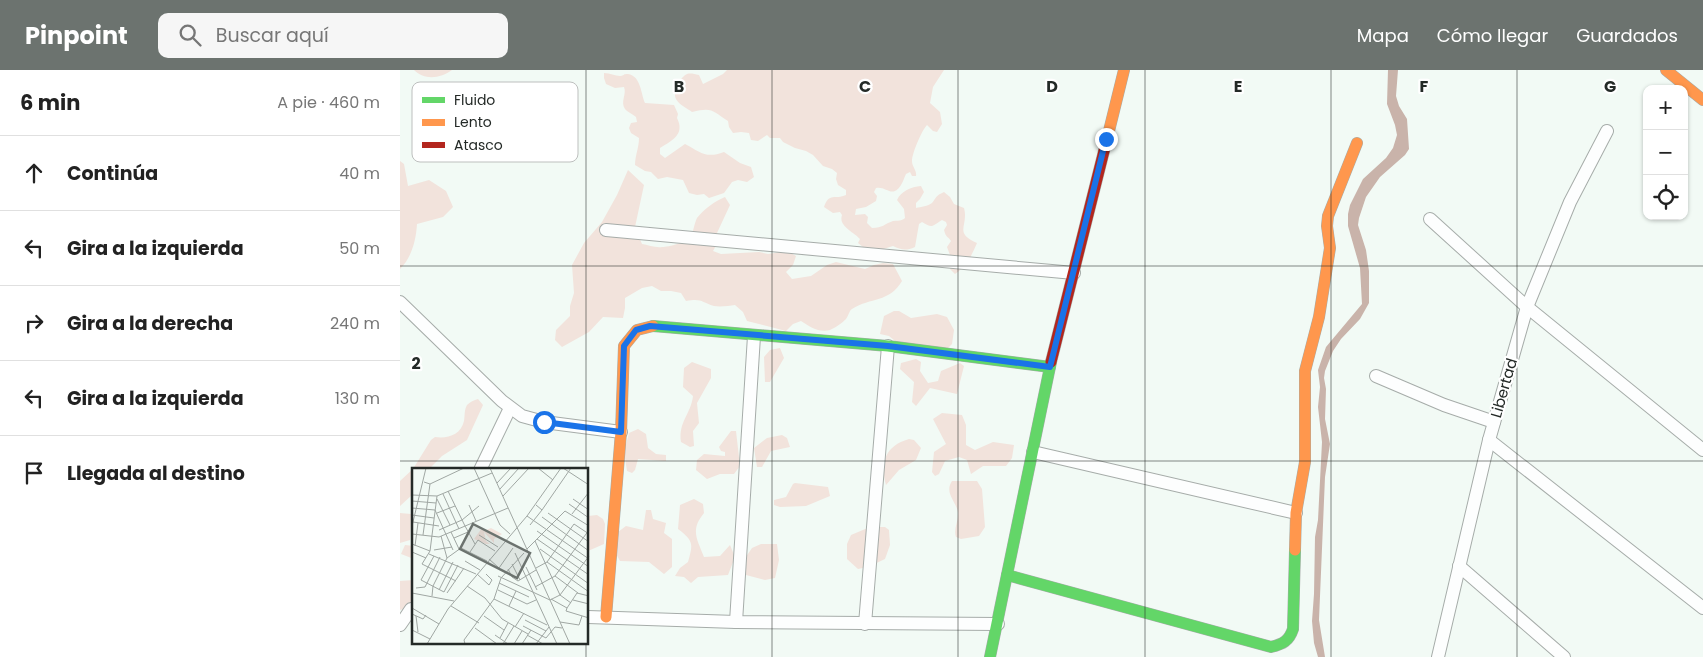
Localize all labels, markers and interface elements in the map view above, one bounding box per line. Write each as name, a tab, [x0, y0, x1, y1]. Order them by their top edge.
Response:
search box	[158, 13, 508, 58]
text: Pinpoint	[25, 19, 128, 52]
icon: search	[176, 21, 204, 49]
text: Buscar aquí	[216, 22, 329, 49]
text: Mapa	[1357, 23, 1409, 48]
text: Cómo llegar	[1437, 23, 1548, 48]
text: Guardados	[1576, 23, 1678, 48]
text: B	[674, 75, 684, 98]
text: C	[859, 75, 871, 98]
text: D	[1046, 75, 1058, 98]
text: E	[1234, 75, 1242, 98]
text: F	[1420, 75, 1429, 98]
text: G	[1604, 75, 1616, 98]
legend	[412, 82, 578, 162]
map controls	[1643, 85, 1688, 220]
button: +	[1643, 85, 1688, 130]
text: 6 min	[20, 88, 80, 117]
text: Fluido	[454, 90, 495, 110]
text: A pie · 460 m	[277, 91, 380, 114]
text: Lento	[454, 112, 492, 132]
route end	[1095, 128, 1118, 151]
button: −	[1643, 130, 1688, 175]
text: Atasco	[454, 135, 503, 155]
icon: ahead	[20, 159, 48, 187]
text: Continúa	[67, 160, 158, 187]
text: 40 m	[339, 162, 380, 185]
button: locate	[1643, 175, 1688, 220]
icon: left	[20, 234, 48, 262]
text: Gira a la izquierda	[67, 235, 244, 262]
text: 50 m	[339, 237, 380, 260]
icon: right	[20, 309, 48, 337]
text: Gira a la derecha	[67, 310, 233, 337]
text: 240 m	[330, 312, 380, 335]
text: 2	[411, 352, 421, 375]
street label: Libertad	[1485, 356, 1522, 420]
icon: left	[20, 384, 48, 412]
text: Gira a la izquierda	[67, 385, 244, 412]
text: 130 m	[335, 387, 380, 410]
route start	[533, 411, 556, 434]
icon: arrive	[20, 459, 48, 487]
text: Llegada al destino	[67, 460, 245, 487]
inset map	[412, 468, 589, 644]

